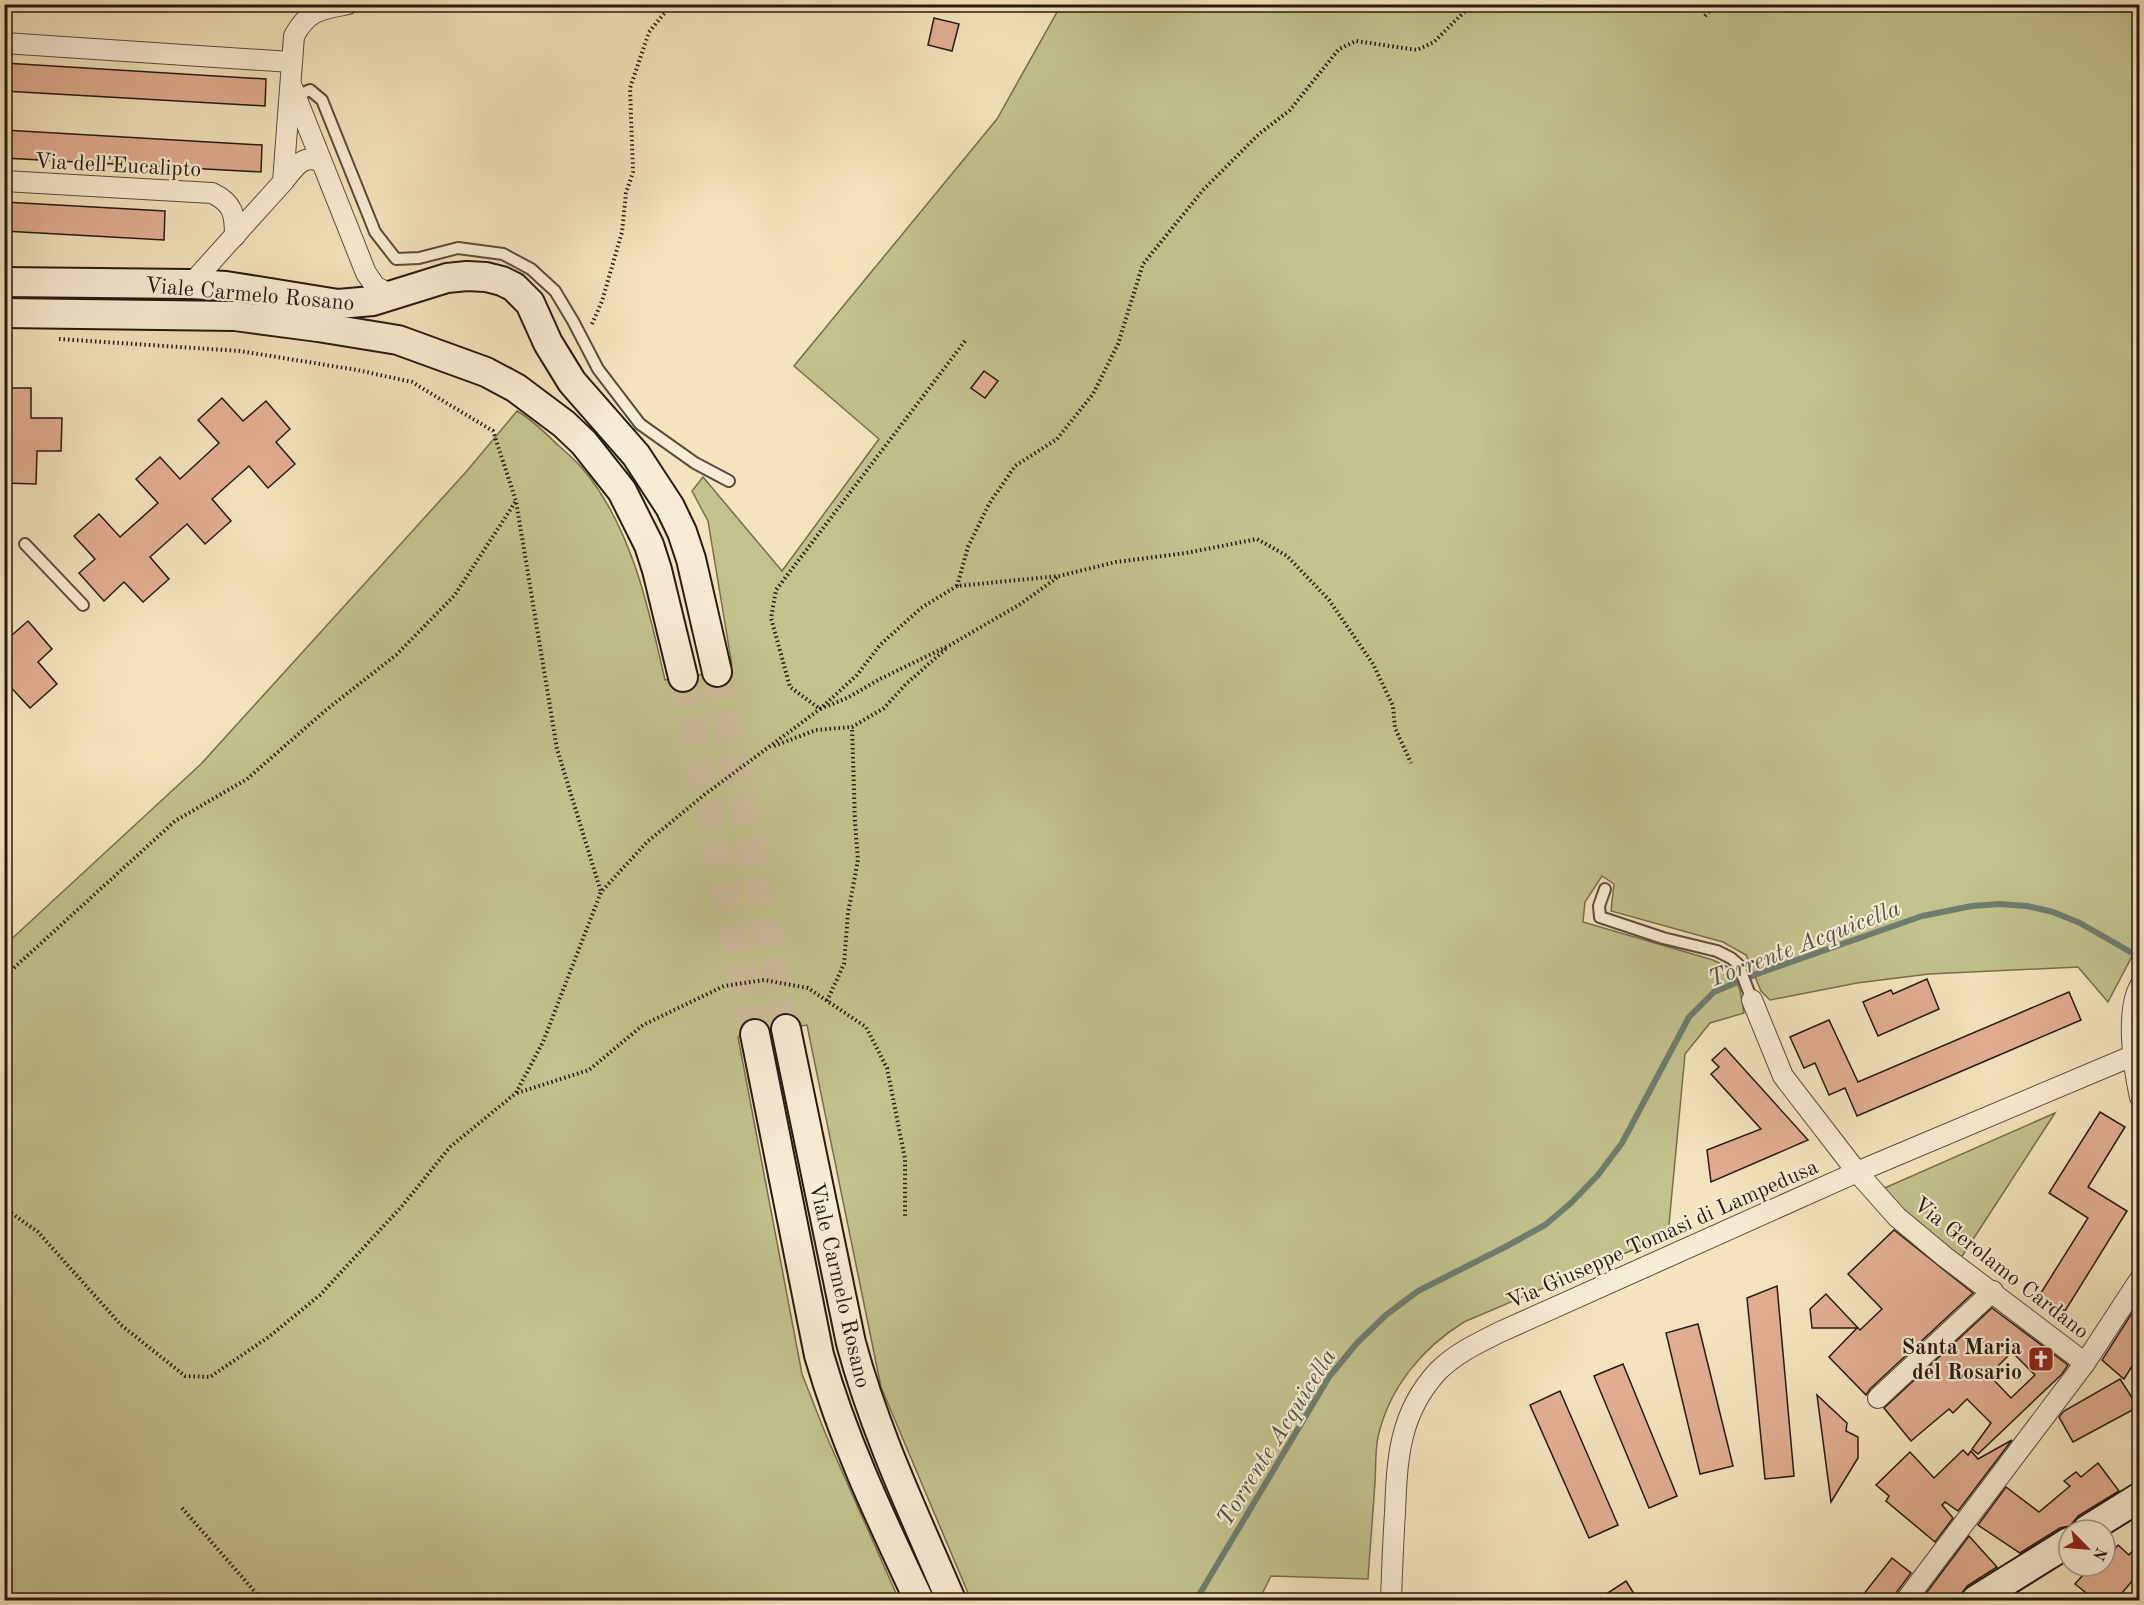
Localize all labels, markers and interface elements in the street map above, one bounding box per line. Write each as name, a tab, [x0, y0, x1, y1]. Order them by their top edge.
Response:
street label: Via dell'Eucalipto	[34, 151, 202, 181]
street label: Viale Carmelo Rosano	[144, 275, 355, 315]
water label: Torrente Acquicella	[1705, 897, 1904, 993]
street label: Via Giuseppe Tomasi di Lampedusa	[1504, 1156, 1822, 1314]
street label: Viale Carmelo Rosano	[805, 1181, 873, 1390]
street label: Via Gerolamo Cardano	[1909, 1193, 2093, 1344]
place label: Santa Maria del Rosario	[1902, 1337, 2022, 1384]
church icon: Santa Maria del Rosario	[2026, 1344, 2056, 1374]
water label: Torrente Acquicella	[1214, 1345, 1342, 1531]
north arrow	[2057, 1518, 2117, 1578]
text: N	[2089, 1545, 2109, 1563]

